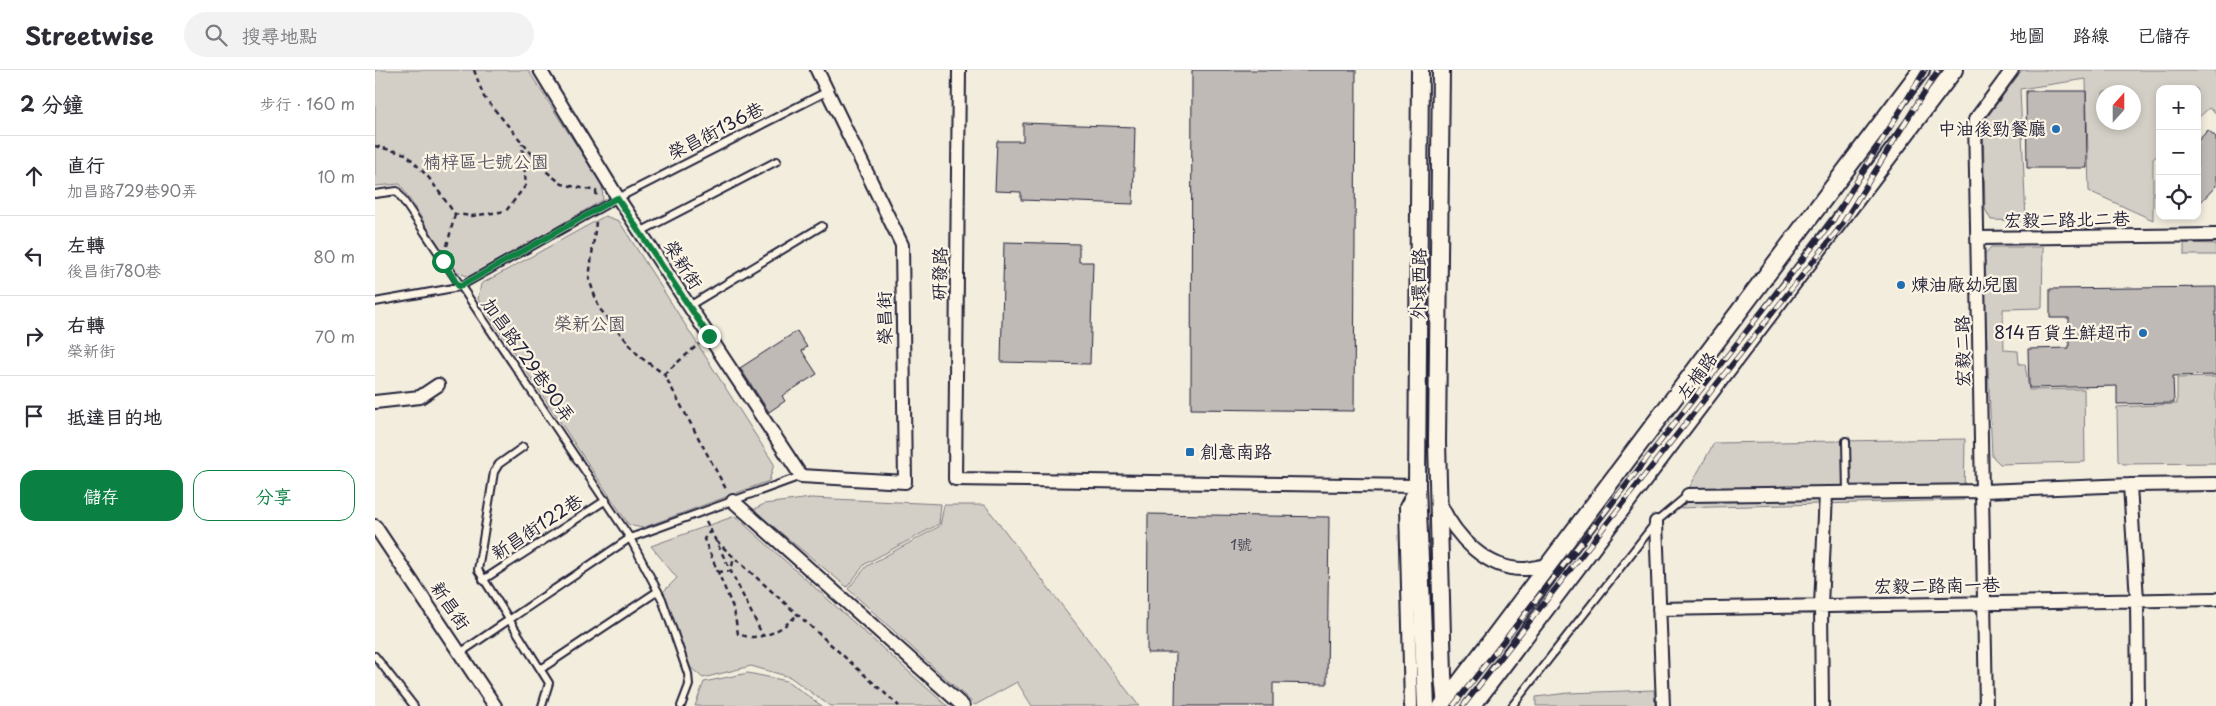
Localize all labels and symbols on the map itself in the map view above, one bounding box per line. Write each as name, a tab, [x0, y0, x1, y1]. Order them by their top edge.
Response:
north arrow	[2096, 85, 2141, 130]
street label: 榮昌街136巷	[663, 94, 768, 165]
place label: 中油後勁餐廳	[1938, 114, 2046, 141]
marker: 中油後勁餐廳	[2050, 123, 2062, 135]
park label: 楠梓區七號公園	[423, 147, 549, 174]
street label: 宏毅二路北二巷	[2004, 204, 2130, 233]
street label: 榮新街	[658, 234, 710, 294]
street label: 研發路	[925, 247, 952, 301]
street label: 外環西路	[1403, 248, 1432, 320]
route start	[432, 250, 455, 273]
place label: 煉油廠幼兒園	[1911, 270, 2019, 297]
marker: 煉油廠幼兒園	[1895, 279, 1907, 291]
street label: 加昌路729巷90弄	[476, 291, 582, 427]
street label: 榮昌街	[870, 291, 897, 345]
park label: 榮新公園	[554, 309, 626, 336]
street label: 宏毅二路	[1947, 315, 1976, 387]
place label: 814百貨生鮮超市	[1994, 318, 2133, 345]
route end	[698, 325, 721, 348]
marker: 814百貨生鮮超市	[2137, 327, 2149, 339]
street label: 左楠路	[1669, 345, 1723, 405]
place label: 創意南路	[1200, 437, 1272, 464]
marker: 創意南路	[1184, 446, 1196, 458]
street label: 新昌街122巷	[485, 486, 587, 565]
house number: 1號	[1230, 532, 1252, 555]
street label: 宏毅二路南一巷	[1874, 570, 2000, 599]
street label: 新昌街	[425, 575, 478, 635]

